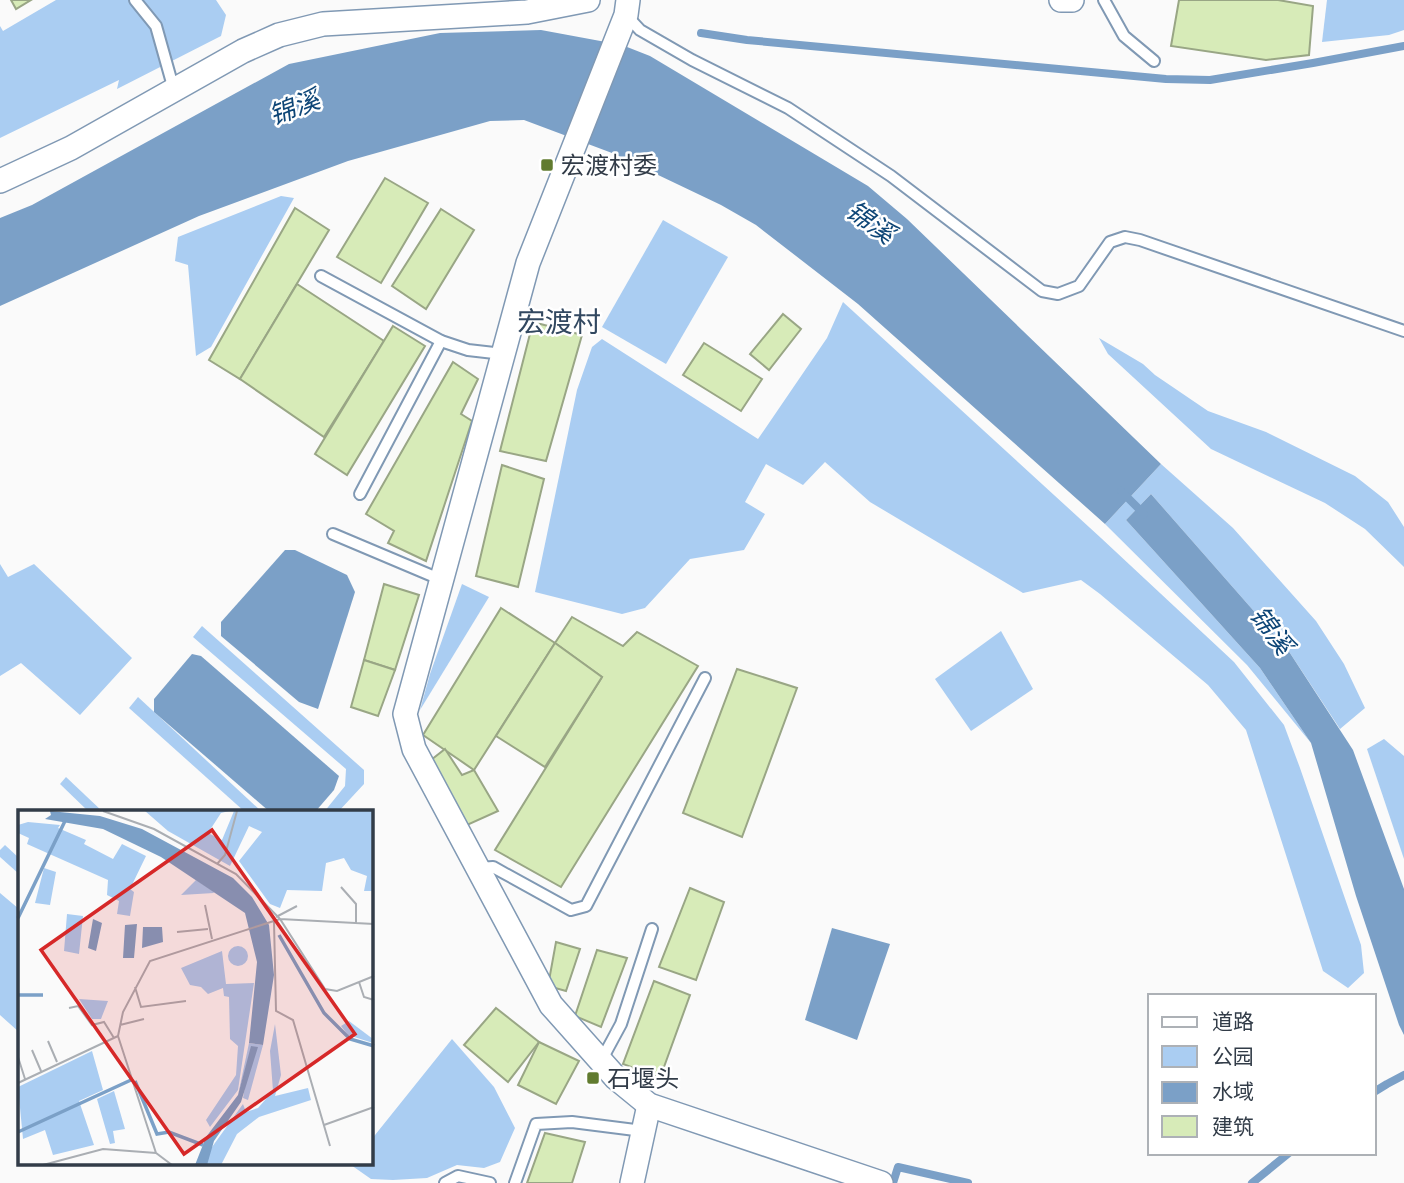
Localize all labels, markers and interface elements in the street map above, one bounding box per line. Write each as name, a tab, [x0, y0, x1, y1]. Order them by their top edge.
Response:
water label: 锦溪	[263, 80, 327, 133]
place label: 宏渡村委	[561, 149, 657, 181]
marker: 宏渡村委	[539, 157, 555, 173]
water label: 锦溪	[840, 193, 905, 253]
district label: 宏渡村	[517, 303, 601, 341]
water label: 锦溪	[1242, 599, 1303, 664]
inset map	[18, 810, 373, 1166]
legend	[1148, 994, 1376, 1155]
text: 道路	[1212, 1007, 1254, 1036]
text: 公园	[1212, 1042, 1254, 1071]
place label: 石堰头	[607, 1062, 679, 1094]
marker: 石堰头	[585, 1070, 601, 1086]
text: 水域	[1212, 1077, 1254, 1106]
text: 建筑	[1212, 1112, 1254, 1141]

